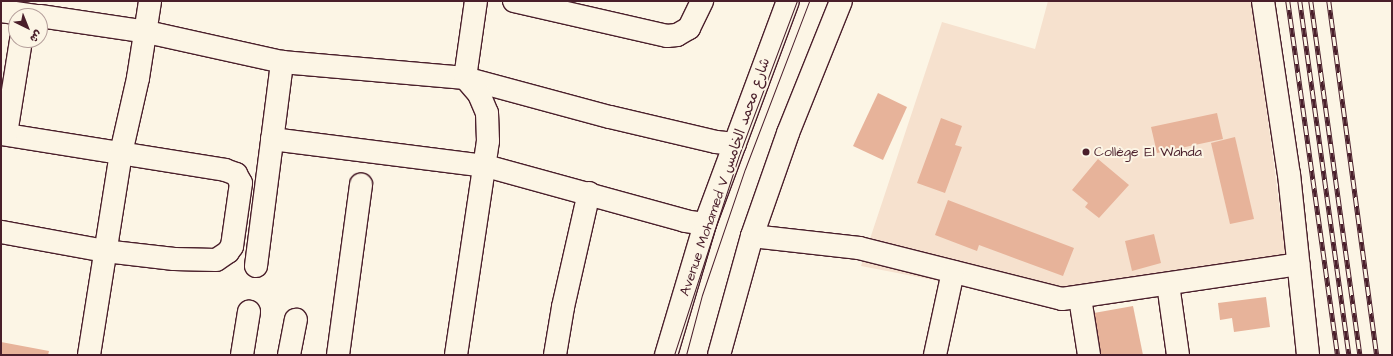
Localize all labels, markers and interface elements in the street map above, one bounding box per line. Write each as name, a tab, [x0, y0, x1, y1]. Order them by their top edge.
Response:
north arrow	[8, 8, 48, 48]
text: ش	[26, 27, 45, 46]
street label: Avenue Mohamed V شارع محمد الخامس	[676, 56, 774, 298]
place label: Collège El Wahda	[1094, 144, 1202, 160]
marker: Collège El Wahda	[1081, 147, 1091, 157]

